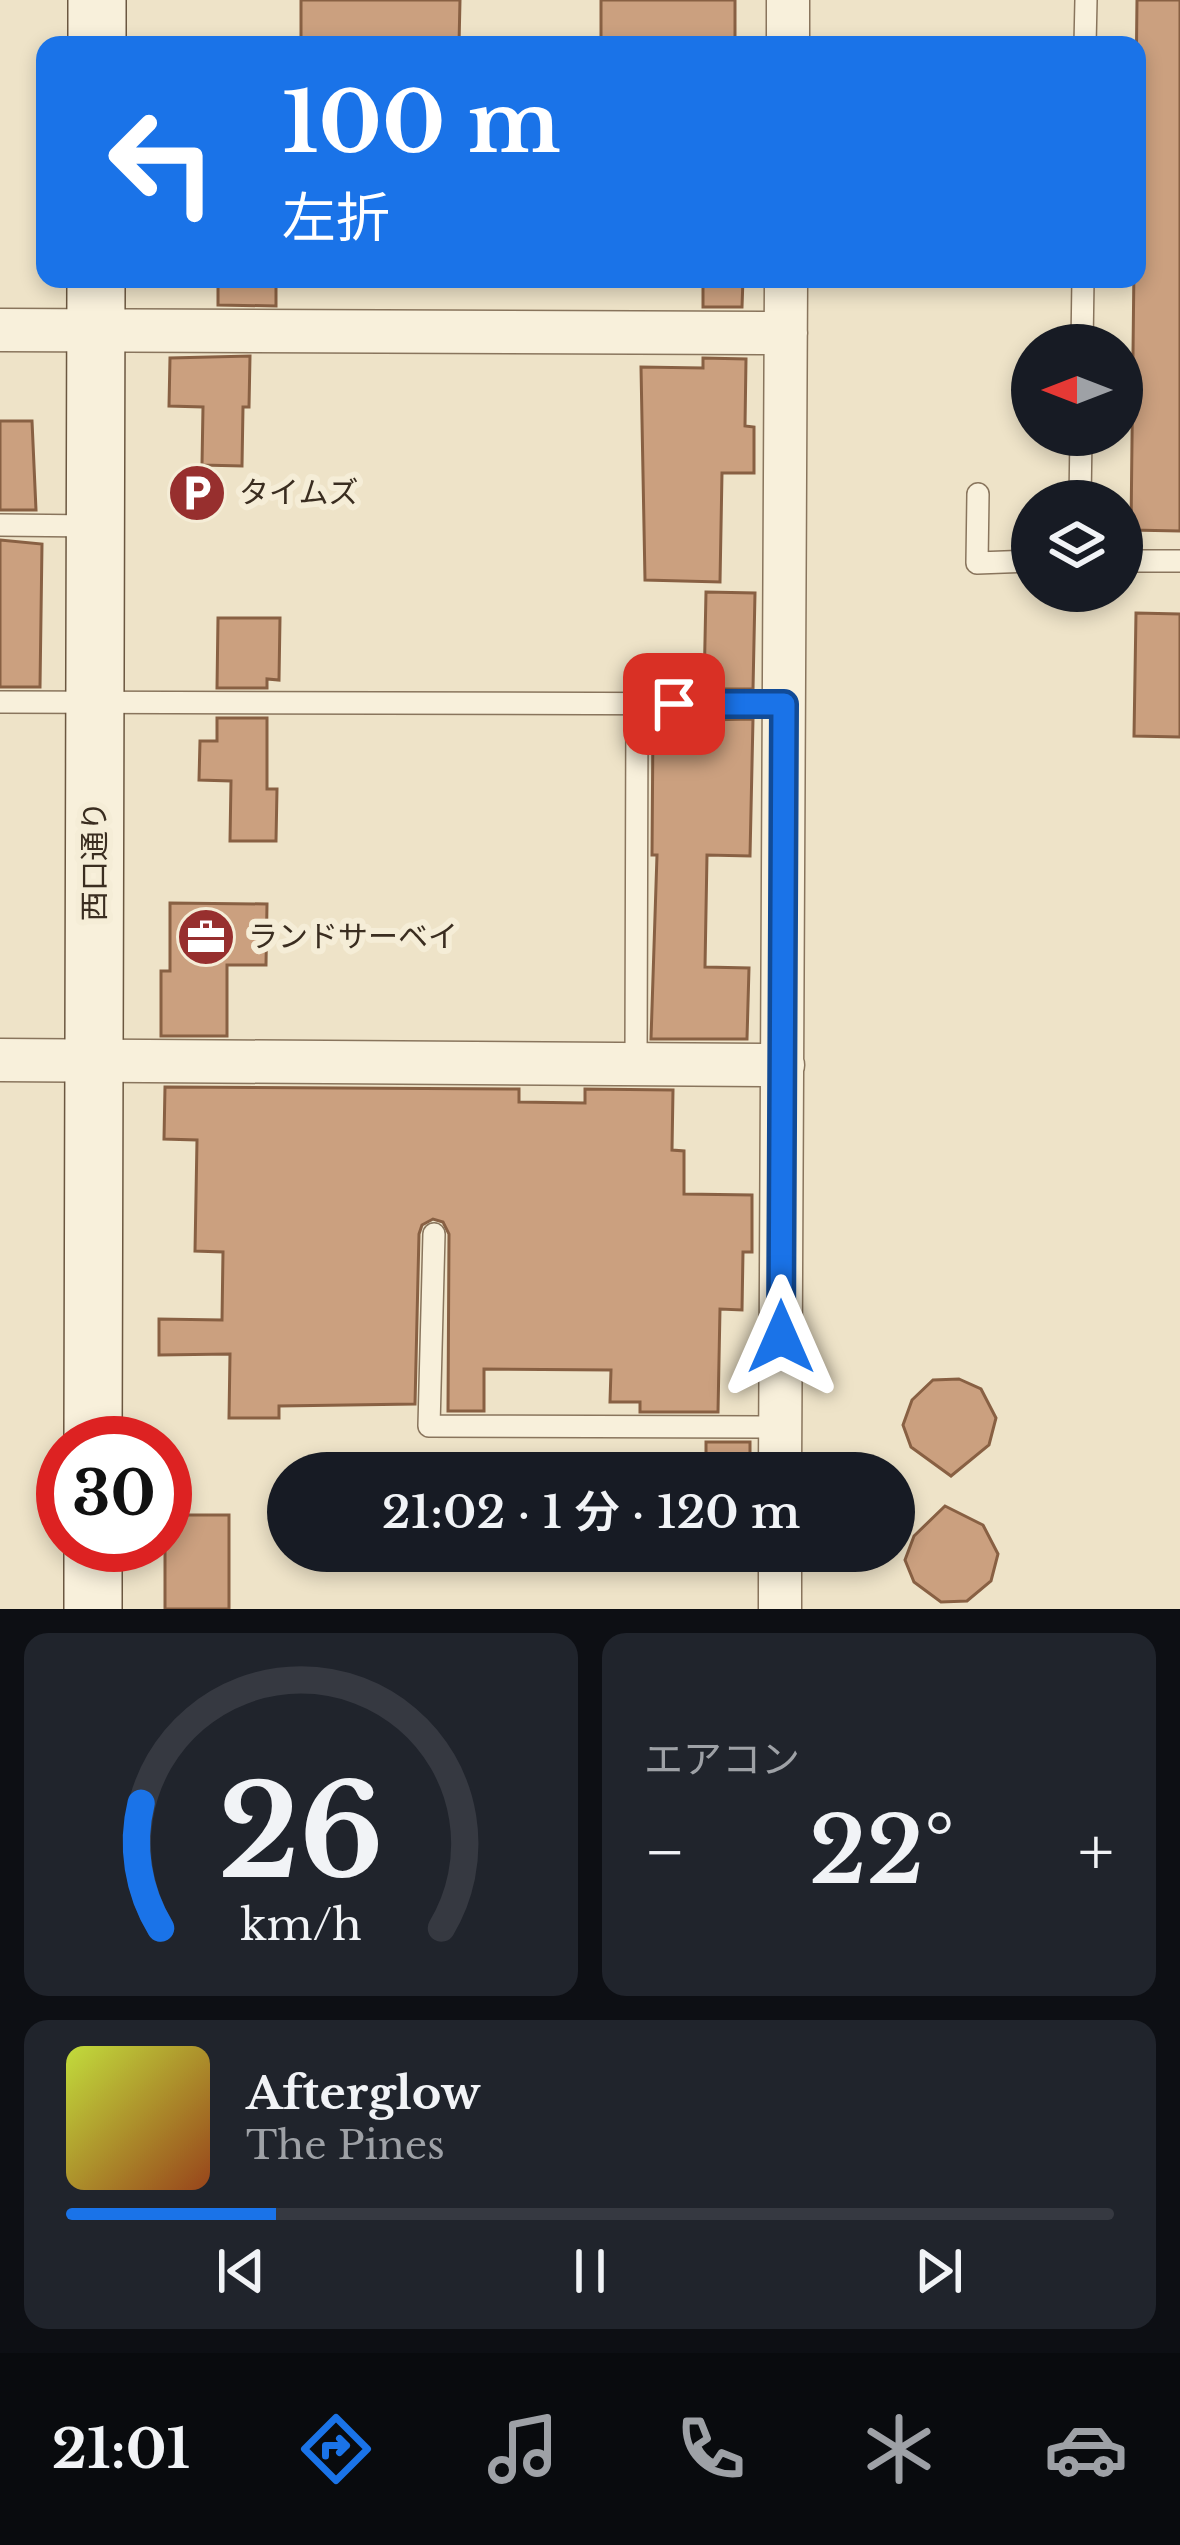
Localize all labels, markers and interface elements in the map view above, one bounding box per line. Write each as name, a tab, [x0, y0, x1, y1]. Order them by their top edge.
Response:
text: 100 m	[282, 71, 561, 175]
icon: left	[84, 84, 240, 240]
text: 左折	[282, 185, 390, 252]
north arrow	[1011, 324, 1143, 456]
map controls	[1011, 324, 1143, 612]
parking icon: タイムズ	[166, 462, 228, 524]
place label: タイムズ	[239, 474, 358, 511]
button: layers	[1011, 480, 1143, 612]
pin	[623, 653, 725, 755]
icon: arrive	[641, 671, 707, 737]
street label: 西口通り	[76, 801, 113, 921]
office icon: ランドサーベイ	[175, 906, 237, 968]
place label: ランドサーベイ	[248, 918, 458, 955]
position arrow	[718, 1274, 844, 1400]
speed limit sign: 30	[36, 1416, 192, 1572]
text: 21:02 · 1 分 · 120 m	[382, 1484, 800, 1540]
text: エアコン	[644, 1735, 800, 1784]
text: 26	[218, 1756, 384, 1911]
text: 22°	[809, 1796, 955, 1907]
text: −	[644, 1811, 686, 1893]
text: +	[1078, 1811, 1114, 1893]
text: km/h	[240, 1897, 362, 1951]
text: Afterglow	[246, 2065, 481, 2121]
text: The Pines	[246, 2121, 445, 2170]
icon: previous	[208, 2238, 274, 2304]
icon: pause	[557, 2238, 623, 2304]
icon: next	[906, 2238, 972, 2304]
icon: directions	[294, 2407, 378, 2491]
icon: music	[481, 2407, 565, 2491]
icon: phone	[669, 2407, 753, 2491]
icon: climate	[857, 2407, 941, 2491]
icon: car	[1044, 2407, 1128, 2491]
text: 21:01	[52, 2416, 190, 2483]

